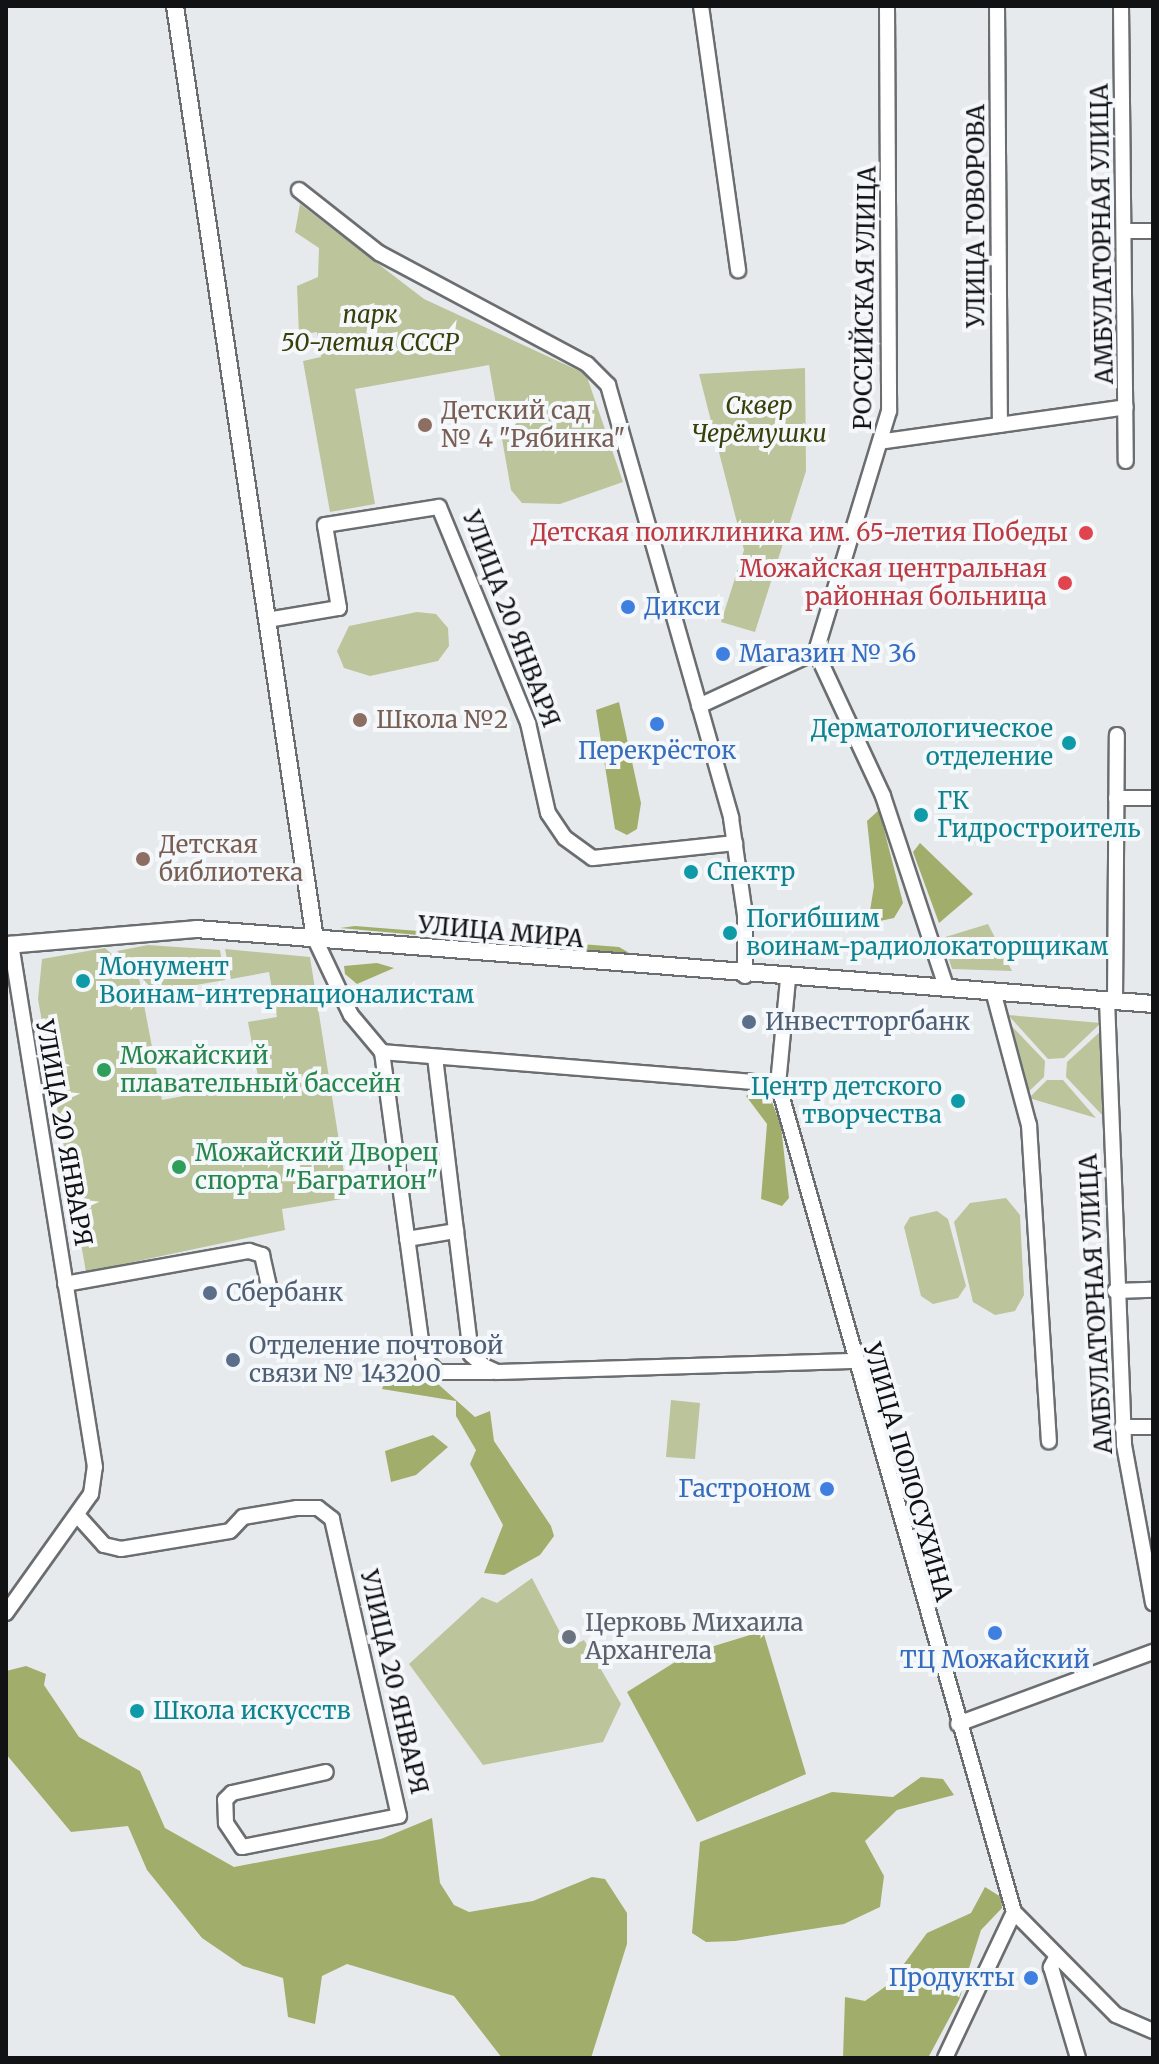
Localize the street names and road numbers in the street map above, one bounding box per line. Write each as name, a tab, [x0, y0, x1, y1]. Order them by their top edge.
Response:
street label: АМБУЛАТОРНАЯ УЛИЦА	[1085, 83, 1119, 385]
street label: УЛИЦА ГОВОРОВА	[962, 104, 990, 328]
street label: РОССИЙСКАЯ УЛИЦА	[848, 166, 882, 430]
street label: УЛИЦА 20 ЯНВАРЯ	[456, 507, 566, 731]
street label: УЛИЦА МИРА	[417, 910, 585, 954]
street label: УЛИЦА 20 ЯНВАРЯ	[30, 1018, 98, 1248]
street label: АМБУЛАТОРНАЯ УЛИЦА	[1074, 1153, 1118, 1455]
street label: УЛИЦА ПОЛОСУХИНА	[857, 1339, 959, 1605]
street label: УЛИЦА 20 ЯНВАРЯ	[354, 1567, 434, 1797]

